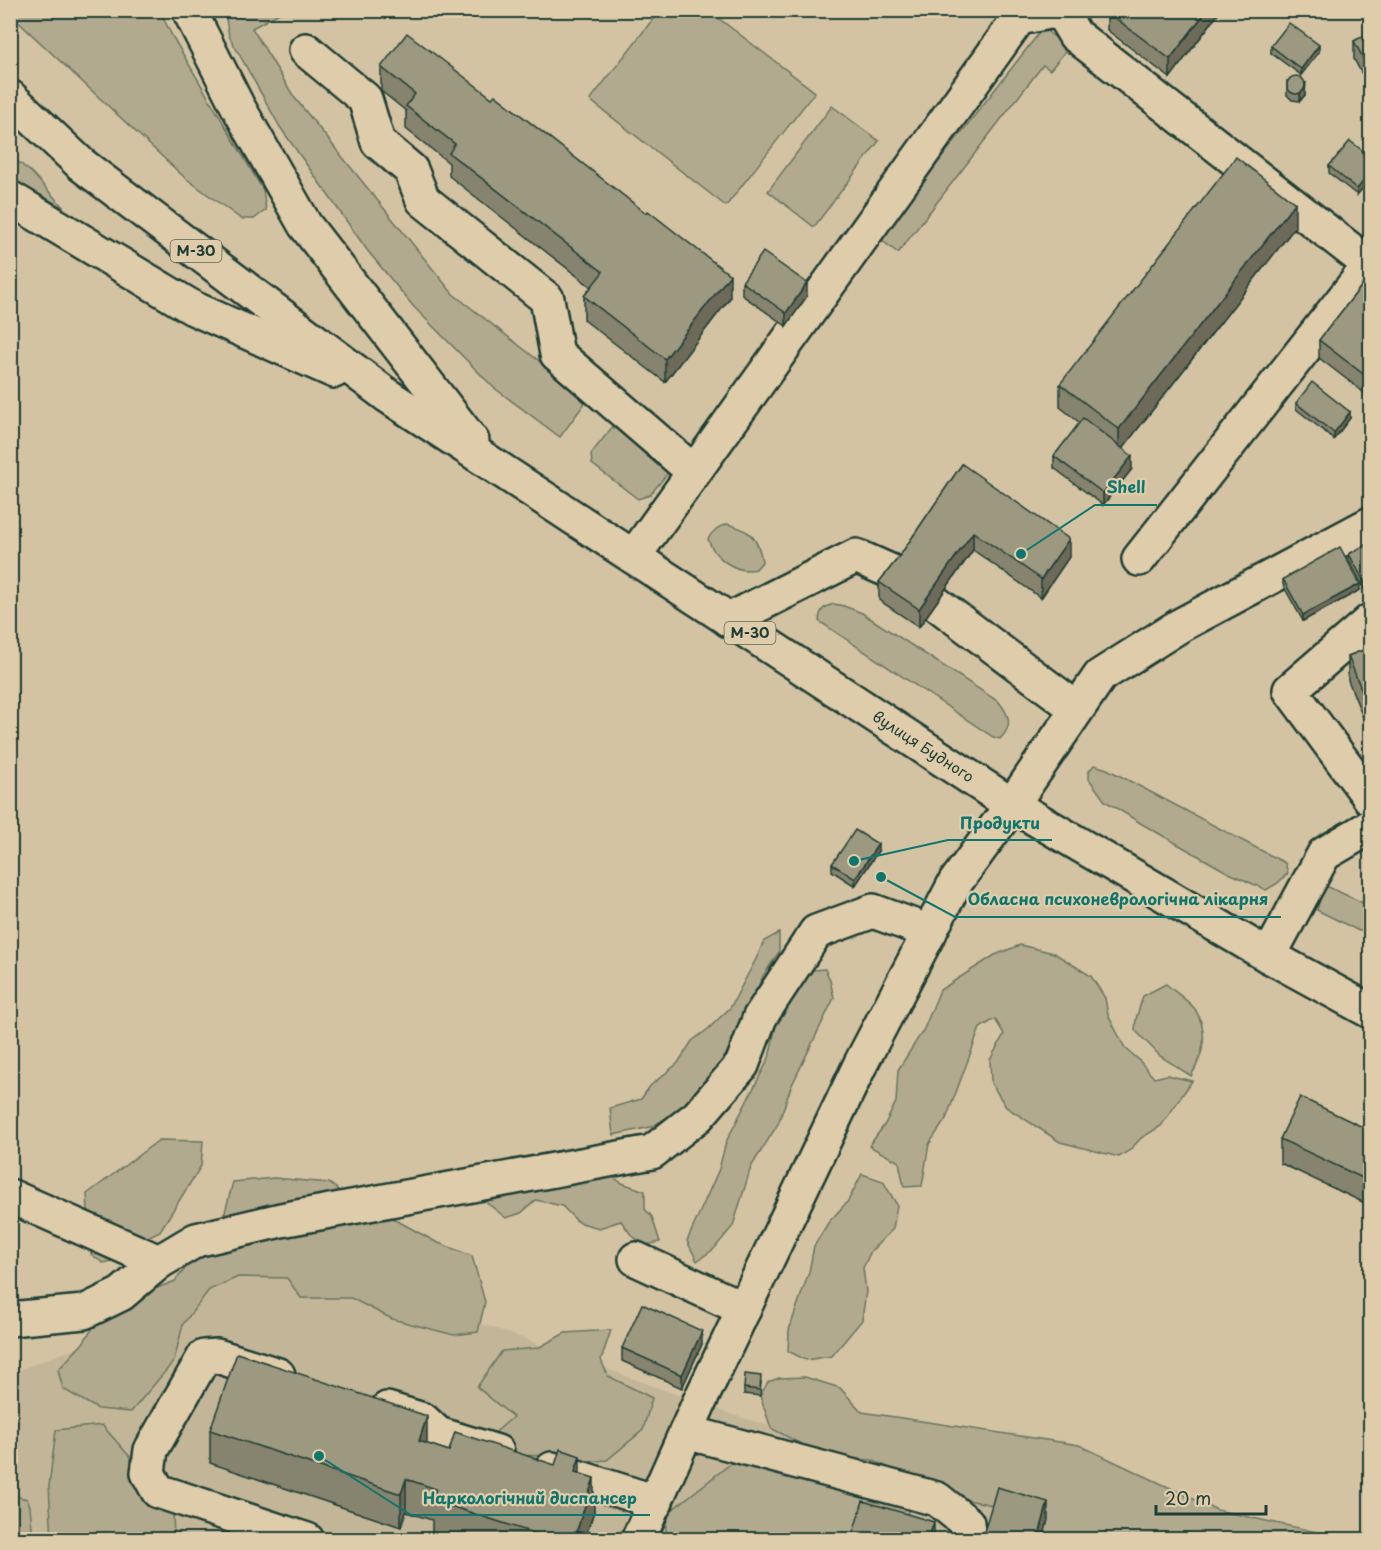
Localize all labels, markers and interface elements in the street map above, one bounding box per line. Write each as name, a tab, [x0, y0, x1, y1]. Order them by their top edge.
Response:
road number: М-30	[170, 240, 222, 262]
callout: Shell	[1095, 471, 1157, 505]
text: Shell	[1107, 474, 1145, 498]
road number: М-30	[724, 622, 776, 644]
street label: вулиця Будного	[868, 704, 979, 787]
callout: Продукти	[948, 806, 1052, 840]
text: Продукти	[960, 810, 1040, 834]
callout: Обласна психоневрологічна лікарня	[955, 883, 1281, 917]
text: Обласна психоневрологічна лікарня	[968, 886, 1268, 910]
scale bar	[1156, 1478, 1266, 1516]
callout: Наркологічний диспансер	[411, 1481, 650, 1515]
text: 20 m	[1165, 1484, 1211, 1511]
text: Наркологічний диспансер	[423, 1485, 637, 1509]

